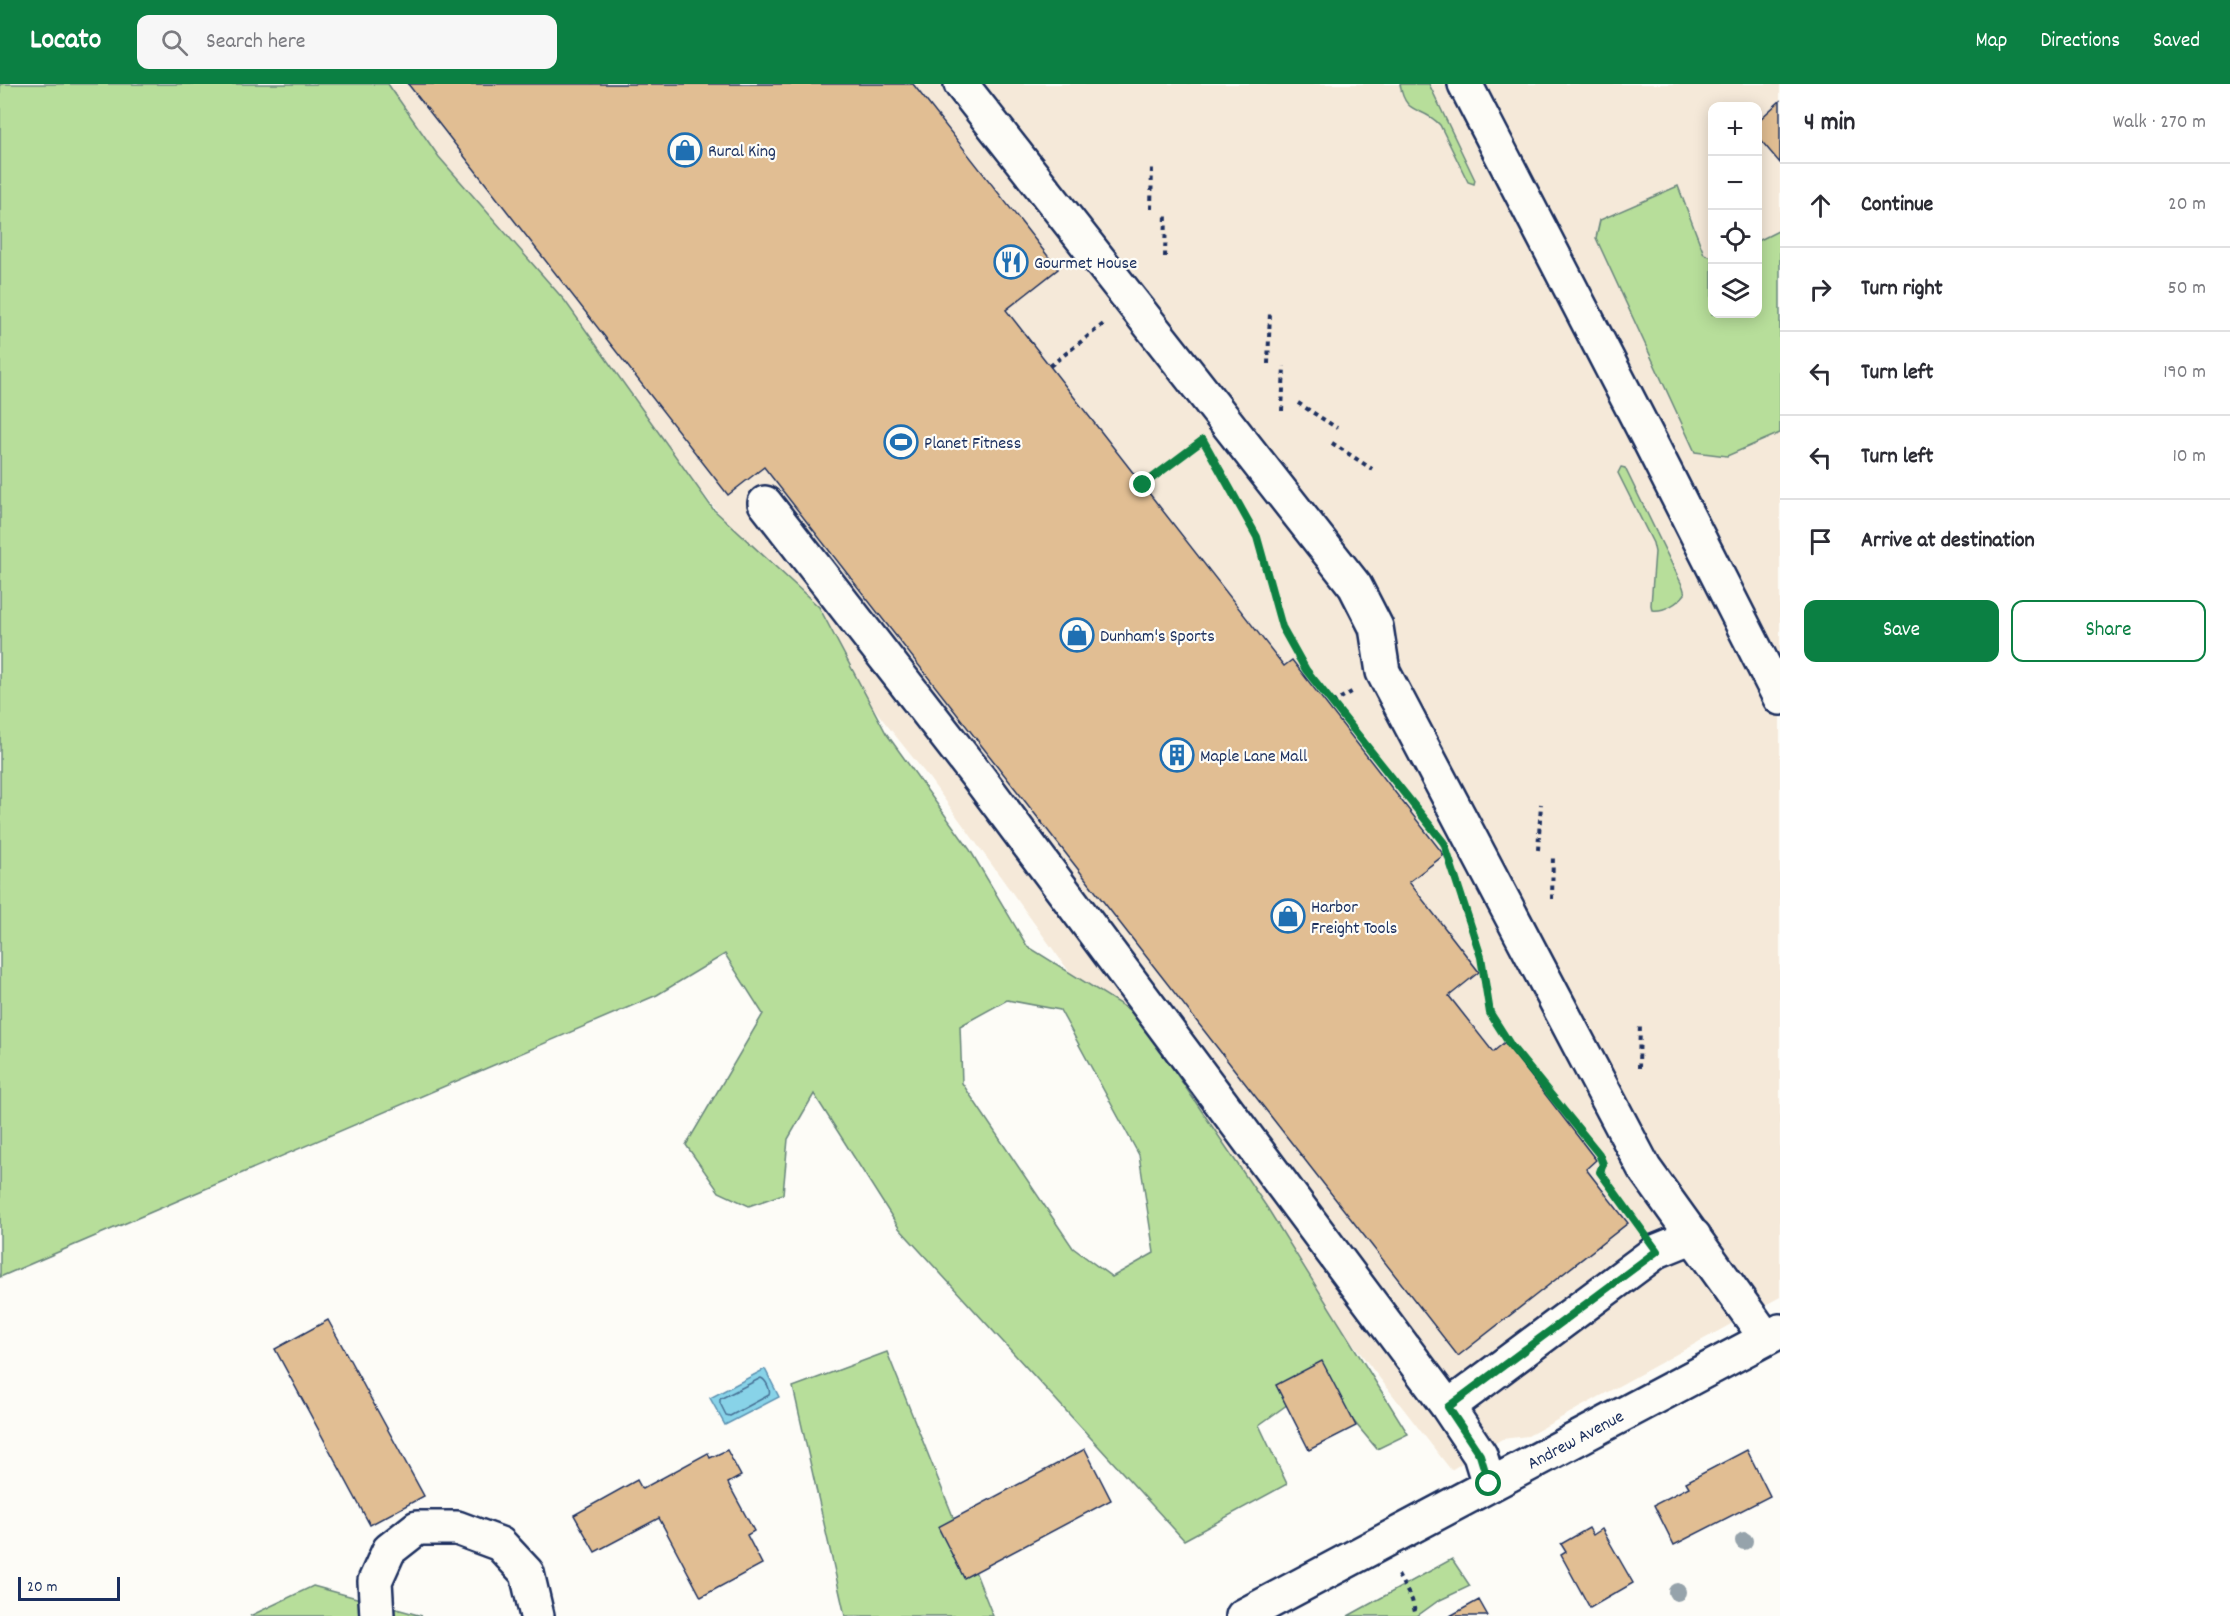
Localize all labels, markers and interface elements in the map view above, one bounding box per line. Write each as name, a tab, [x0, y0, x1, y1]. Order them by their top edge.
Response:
search box	[137, 15, 557, 69]
text: Locato	[30, 22, 101, 62]
icon: search	[158, 26, 191, 59]
text: Search here	[206, 27, 306, 58]
text: Map	[1976, 27, 2007, 57]
text: Directions	[2040, 27, 2120, 57]
text: Saved	[2153, 27, 2200, 57]
map controls	[1708, 102, 1762, 318]
button: +	[1708, 102, 1762, 156]
text: 4 min	[1804, 105, 1855, 142]
text: Walk · 270 m	[2113, 109, 2206, 137]
shop icon: Rural King	[667, 132, 703, 168]
place label: Rural King	[708, 140, 776, 165]
button: −	[1708, 156, 1762, 210]
icon: ahead	[1804, 189, 1837, 222]
text: Continue	[1861, 190, 1933, 221]
text: 20 m	[2168, 191, 2206, 219]
button: locate	[1708, 210, 1762, 264]
restaurant icon: Gourmet House	[993, 244, 1029, 280]
place label: Gourmet House	[1034, 252, 1137, 277]
button: layers	[1708, 264, 1762, 318]
icon: right	[1804, 273, 1837, 306]
text: Turn right	[1861, 274, 1943, 305]
text: 50 m	[2168, 275, 2206, 303]
icon: left	[1804, 357, 1837, 390]
text: Turn left	[1861, 358, 1933, 389]
text: 190 m	[2163, 359, 2206, 387]
sports icon: Planet Fitness	[883, 424, 919, 460]
place label: Planet Fitness	[924, 432, 1021, 457]
icon: left	[1804, 441, 1837, 474]
text: Turn left	[1861, 442, 1933, 473]
text: 10 m	[2172, 443, 2206, 471]
route end	[1129, 471, 1155, 497]
icon: arrive	[1804, 525, 1837, 558]
text: Arrive at destination	[1861, 526, 2035, 557]
button: Save	[1804, 600, 1999, 662]
button: Share	[2011, 600, 2206, 662]
shop icon: Dunham's Sports	[1059, 617, 1095, 653]
place label: Dunham's Sports	[1100, 625, 1215, 650]
building icon: Maple Lane Mall	[1159, 737, 1195, 773]
place label: Maple Lane Mall	[1200, 745, 1308, 770]
place label: Harbor Freight Tools	[1311, 896, 1397, 942]
shop icon: Harbor Freight Tools	[1270, 898, 1306, 934]
street label: Andrew Avenue	[1523, 1405, 1629, 1477]
route start	[1475, 1470, 1501, 1496]
scale bar	[18, 1574, 120, 1602]
text: 20 m	[27, 1576, 57, 1599]

